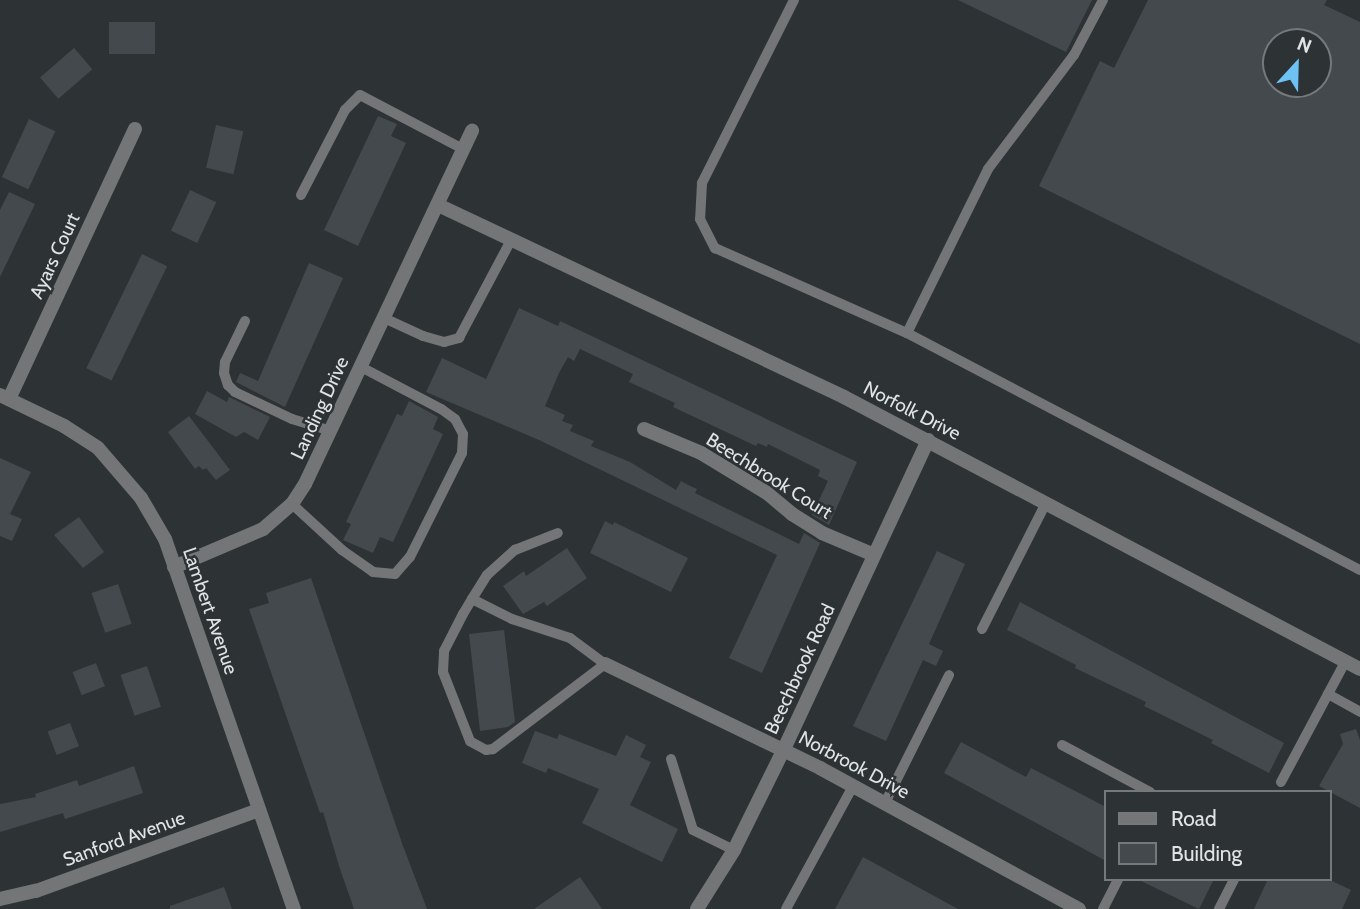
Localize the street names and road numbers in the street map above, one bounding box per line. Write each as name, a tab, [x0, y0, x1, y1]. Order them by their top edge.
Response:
street label: Ayars Court	[25, 210, 85, 302]
street label: Landing Drive	[286, 353, 354, 463]
street label: Norfolk Drive	[860, 377, 964, 445]
street label: Beechbrook Court	[702, 428, 836, 524]
street label: Lambert Avenue	[178, 545, 242, 677]
street label: Beechbrook Road	[760, 600, 840, 738]
street label: Norbrook Drive	[795, 726, 913, 804]
street label: Sanford Avenue	[60, 806, 188, 872]

